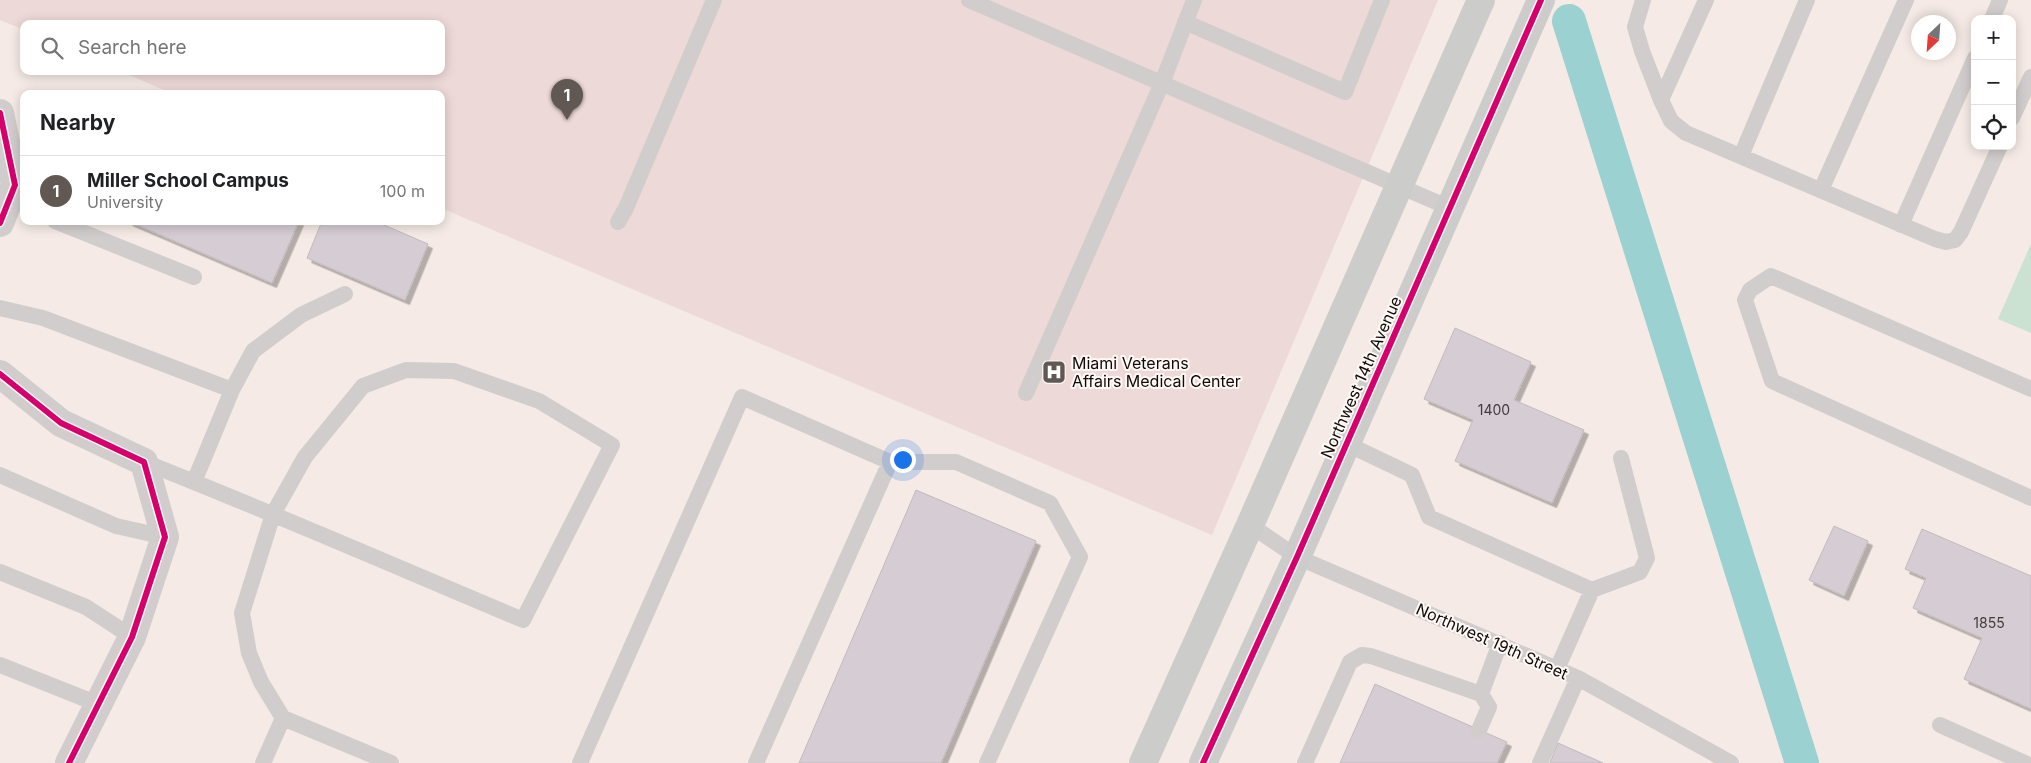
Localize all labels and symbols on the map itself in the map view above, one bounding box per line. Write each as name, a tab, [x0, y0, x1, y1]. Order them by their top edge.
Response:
north arrow	[1911, 15, 1956, 60]
pin: 1	[551, 79, 583, 120]
street label: Northwest 14th Avenue	[1316, 293, 1406, 461]
place label: Miami Veterans Affairs Medical Center	[1072, 353, 1241, 391]
hospital icon: Miami Veterans Affairs Medical Center	[1041, 359, 1067, 385]
house number: 1400	[1478, 401, 1510, 418]
your location	[890, 447, 916, 473]
street label: Northwest 19th Street	[1413, 599, 1571, 683]
house number: 1855	[1973, 614, 2005, 631]

